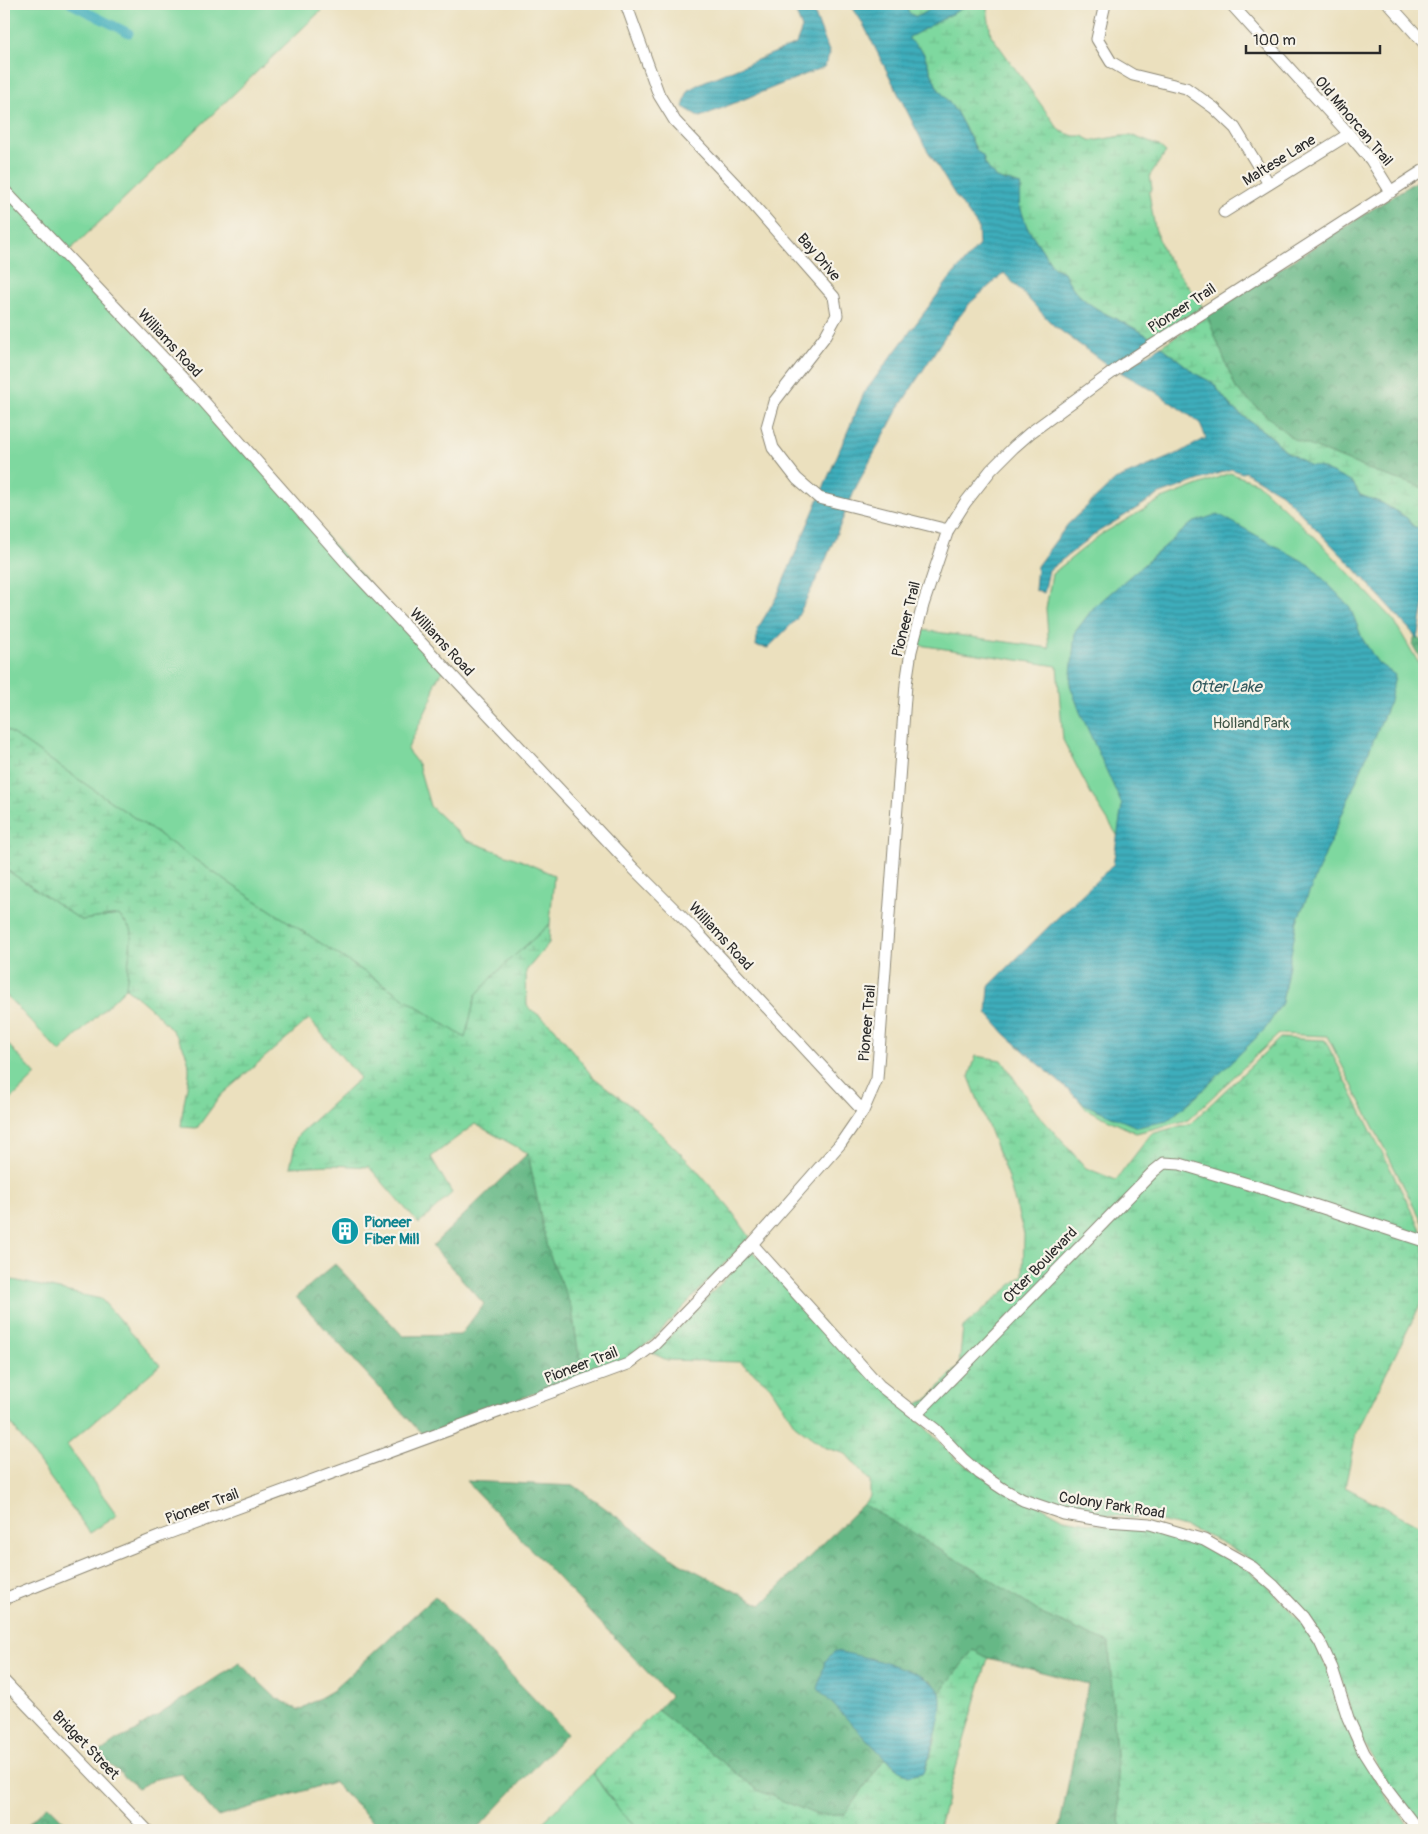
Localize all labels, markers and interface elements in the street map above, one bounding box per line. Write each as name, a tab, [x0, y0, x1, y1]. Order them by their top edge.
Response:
scale bar	[1246, 22, 1379, 54]
text: 100 m	[1253, 31, 1296, 50]
street label: Old Minorcan Trail	[1310, 72, 1397, 170]
street label: Maltese Lane	[1239, 130, 1320, 190]
street label: Bay Drive	[793, 230, 845, 286]
street label: Pioneer Trail	[1145, 279, 1220, 337]
street label: Williams Road	[133, 305, 206, 381]
street label: Pioneer Trail	[888, 579, 925, 659]
street label: Williams Road	[405, 604, 478, 680]
water label: Otter Lake	[1190, 677, 1264, 697]
park label: Holland Park	[1213, 714, 1290, 733]
street label: Williams Road	[684, 898, 757, 974]
street label: Pioneer Trail	[855, 984, 880, 1062]
place label: Pioneer Fiber Mill	[364, 1213, 420, 1249]
building icon: Pioneer Fiber Mill	[330, 1216, 360, 1246]
street label: Otter Boulevard	[999, 1223, 1082, 1307]
street label: Pioneer Trail	[542, 1343, 621, 1388]
street label: Pioneer Trail	[163, 1484, 242, 1529]
street label: Colony Park Road	[1057, 1488, 1166, 1523]
street label: Bridget Street	[48, 1707, 124, 1785]

